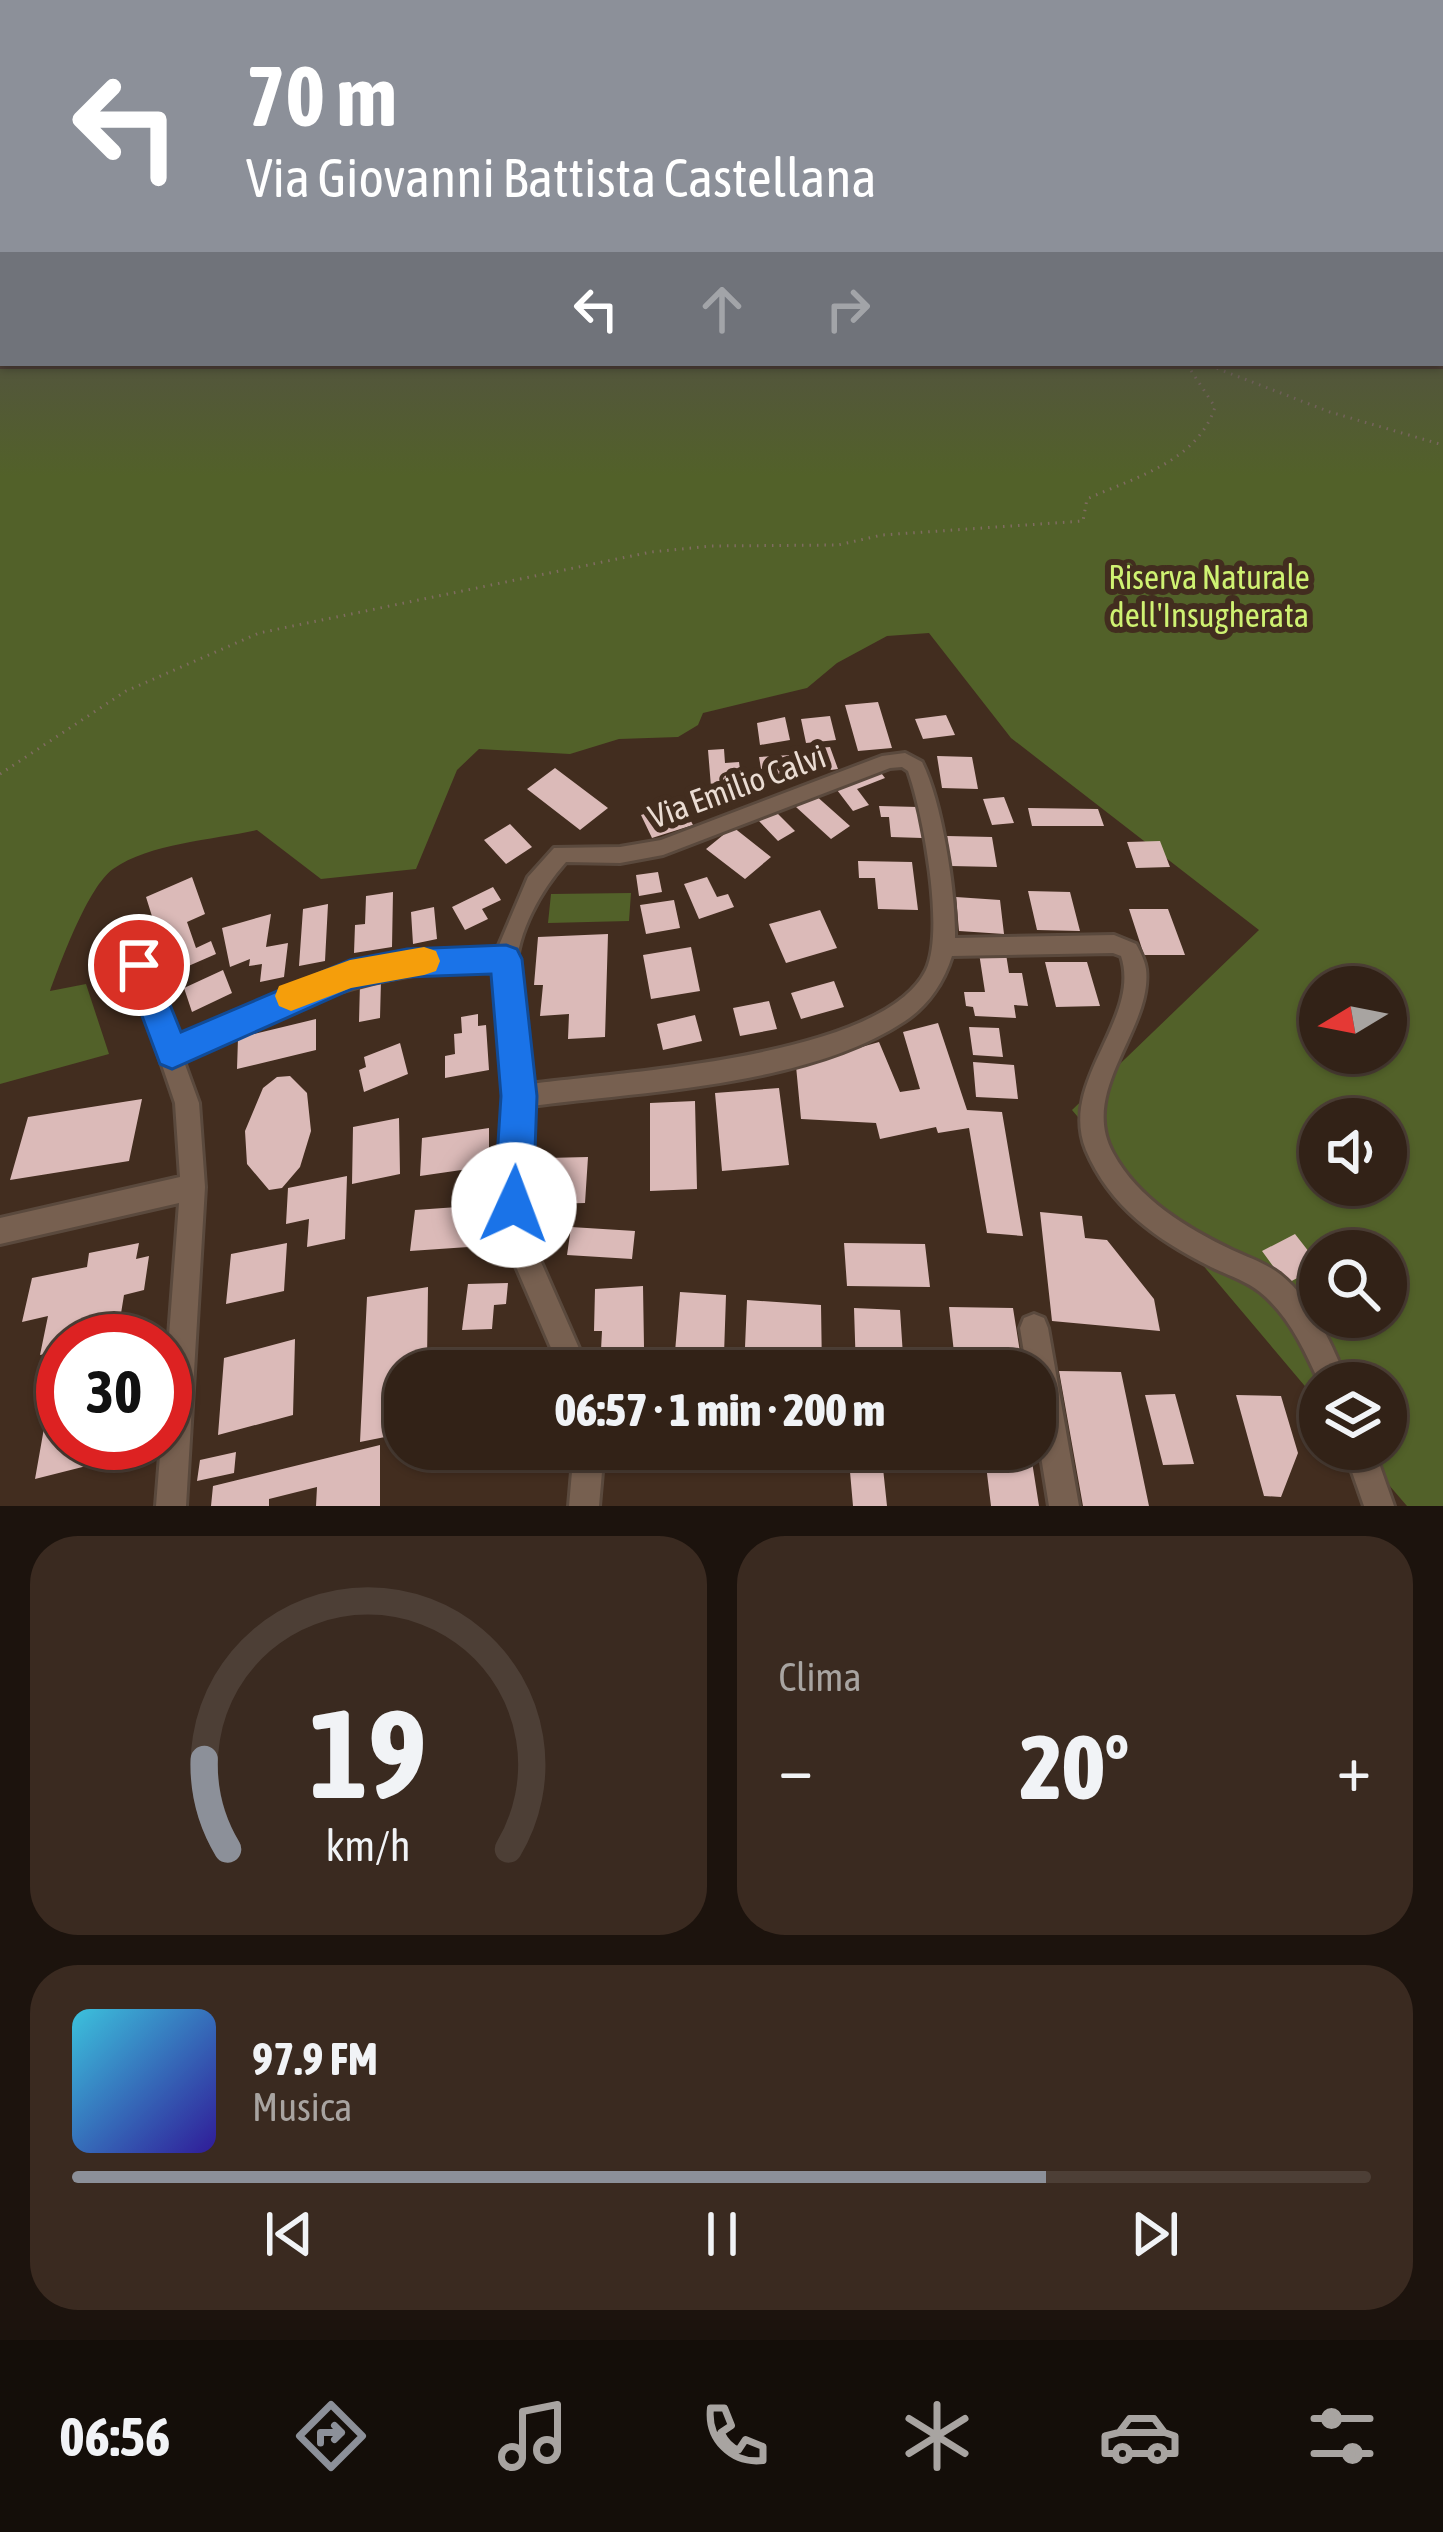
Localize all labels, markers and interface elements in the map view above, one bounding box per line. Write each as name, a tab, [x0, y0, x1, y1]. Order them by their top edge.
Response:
icon: left	[48, 48, 204, 204]
text: 70 m	[246, 48, 397, 144]
text: Via Giovanni Battista Castellana	[246, 147, 877, 208]
icon: left	[563, 276, 629, 342]
icon: ahead	[689, 276, 755, 342]
icon: right	[815, 276, 881, 342]
park label: Riserva Naturale dell'Insugherata	[1108, 558, 1310, 634]
street label: Via Emilio Calvi	[643, 736, 831, 836]
pin	[88, 914, 190, 1016]
icon: arrive	[106, 932, 172, 998]
north arrow	[1299, 966, 1407, 1074]
map controls	[1299, 966, 1407, 1470]
button: sound	[1299, 1098, 1407, 1206]
position arrow	[451, 1142, 577, 1268]
button: search	[1299, 1230, 1407, 1338]
speed limit sign: 30	[36, 1314, 192, 1470]
button: layers	[1299, 1362, 1407, 1470]
text: 06:57 · 1 min · 200 m	[555, 1384, 885, 1436]
text: Clima	[779, 1655, 862, 1699]
text: 19	[310, 1681, 427, 1824]
text: 20°	[1020, 1715, 1129, 1818]
text: −	[779, 1729, 813, 1805]
text: +	[1337, 1729, 1371, 1805]
text: km/h	[326, 1820, 411, 1869]
text: 97.9 FM	[252, 2033, 378, 2085]
text: Musica	[252, 2085, 352, 2129]
icon: previous	[256, 2201, 322, 2267]
icon: pause	[689, 2201, 755, 2267]
icon: next	[1122, 2201, 1188, 2267]
icon: directions	[289, 2394, 373, 2478]
icon: music	[491, 2394, 575, 2478]
icon: phone	[693, 2394, 777, 2478]
icon: climate	[895, 2394, 979, 2478]
icon: car	[1098, 2394, 1182, 2478]
icon: filters	[1300, 2394, 1384, 2478]
text: 06:56	[59, 2406, 170, 2467]

